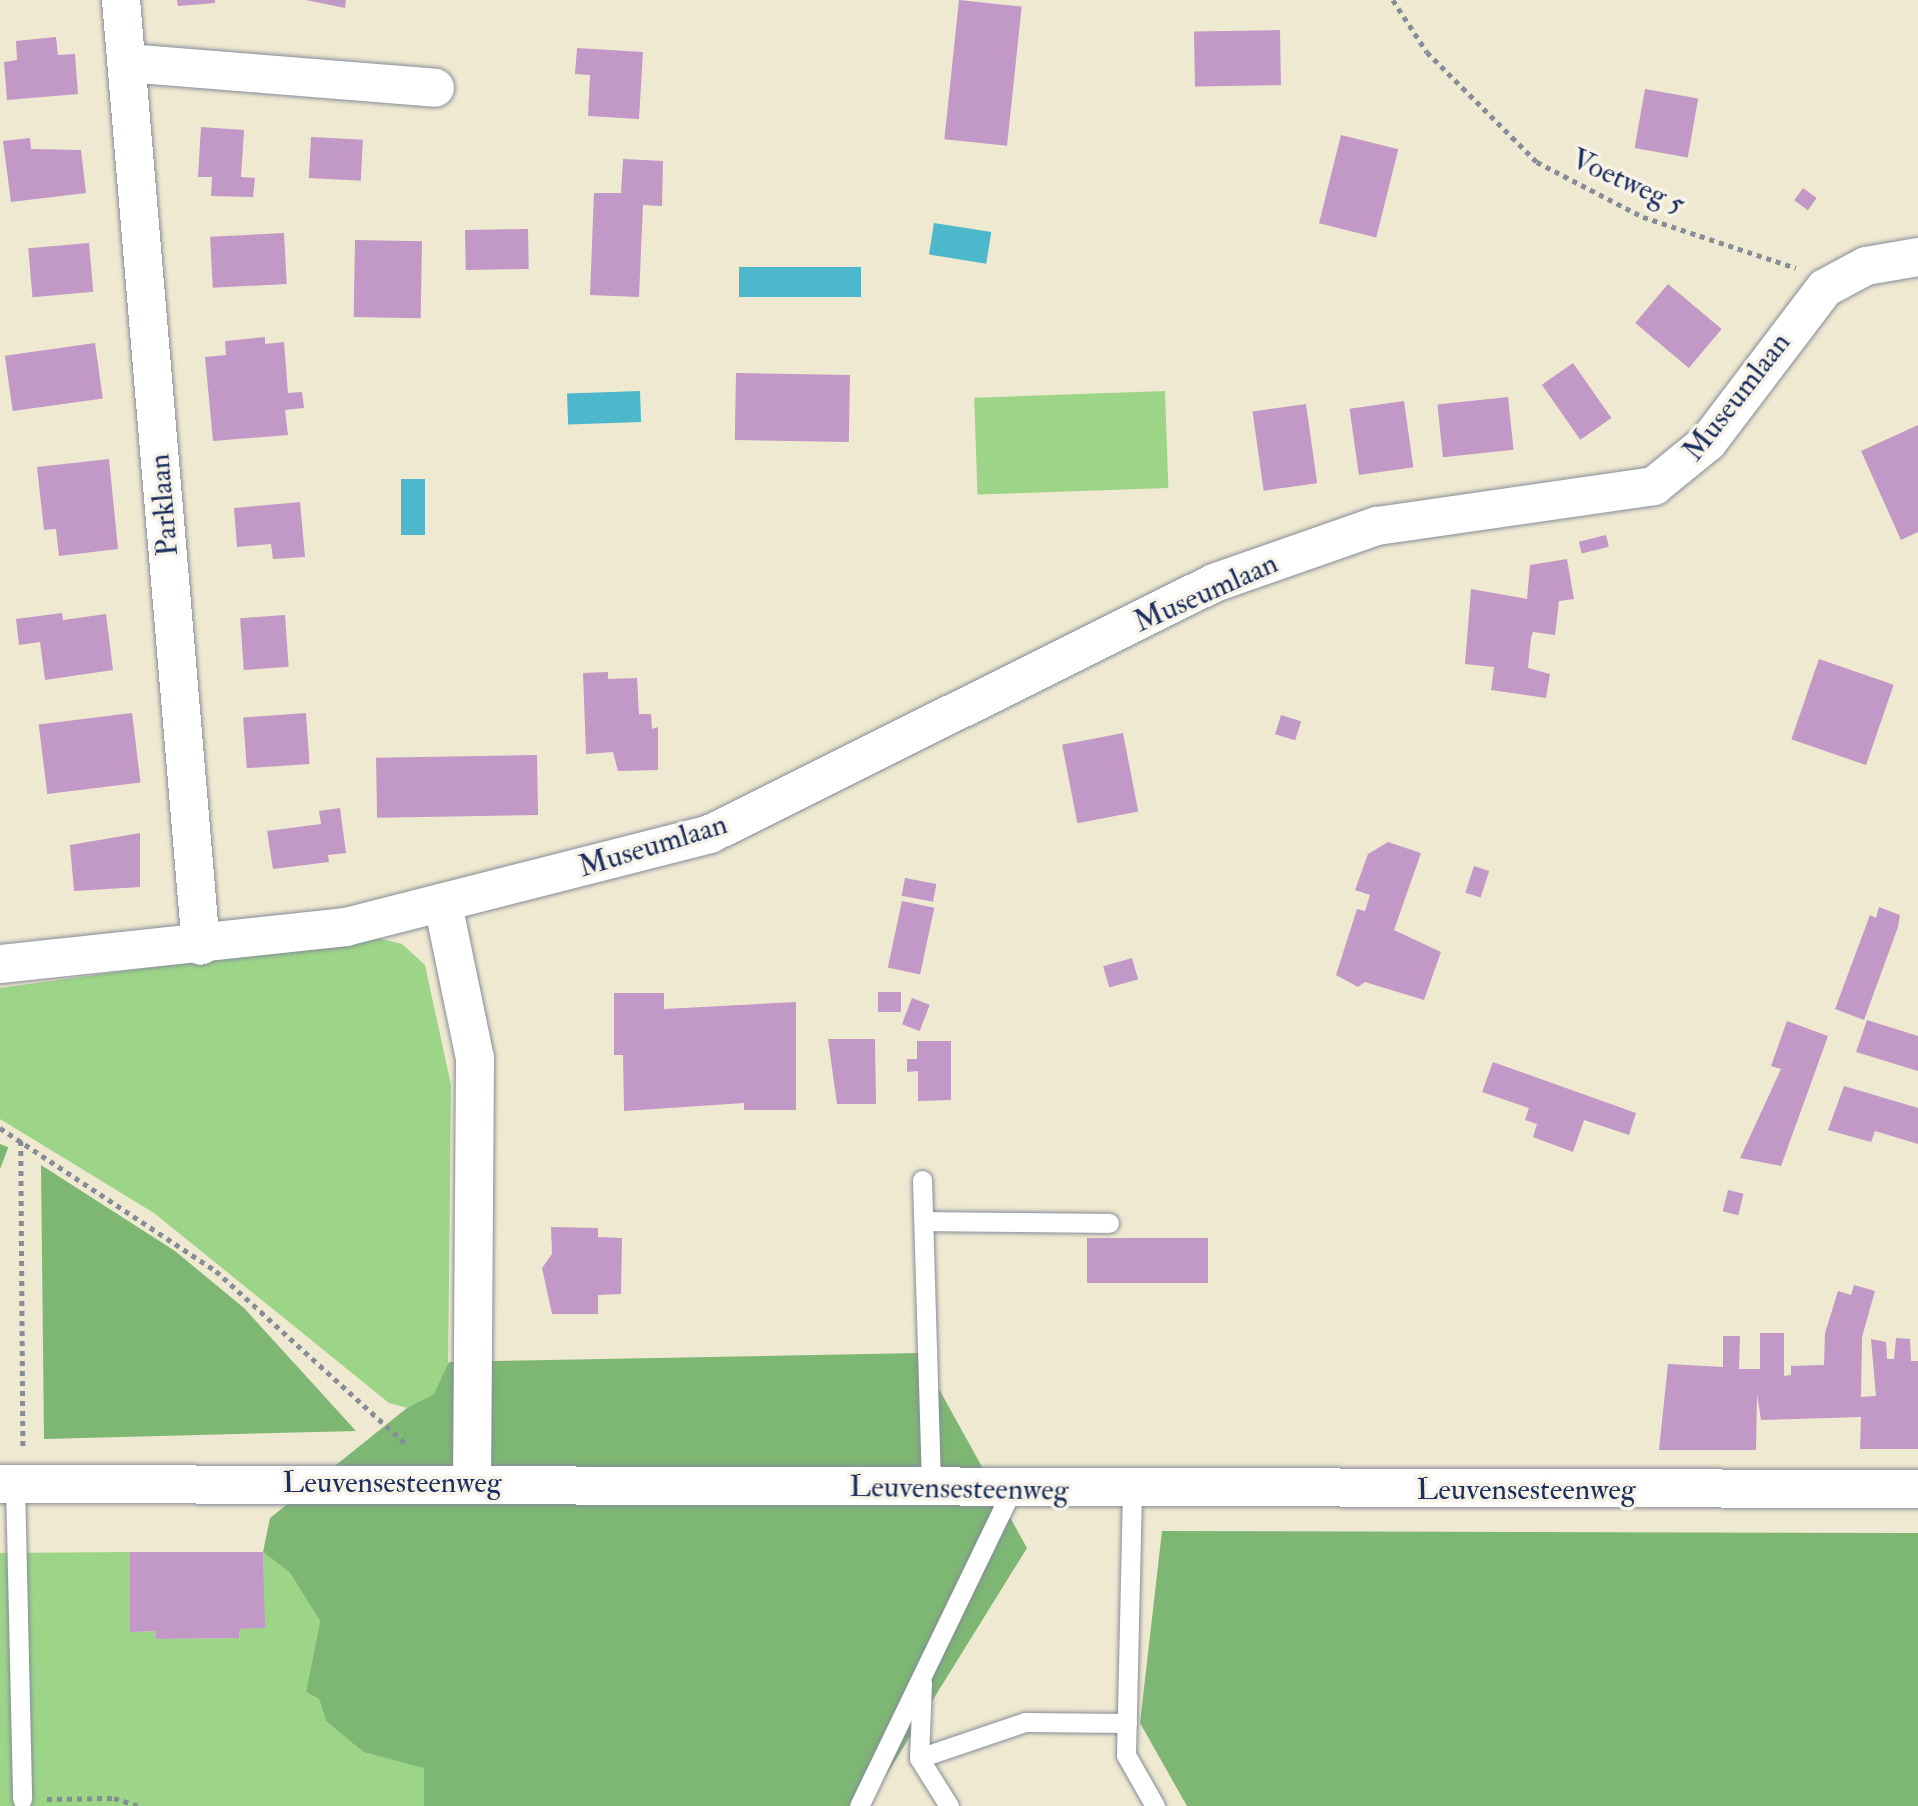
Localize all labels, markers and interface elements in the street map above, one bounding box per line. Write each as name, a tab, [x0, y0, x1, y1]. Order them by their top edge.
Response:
street label: Voetweg 5	[1566, 141, 1690, 223]
street label: Museumlaan	[1676, 325, 1798, 469]
street label: Parklaan	[142, 452, 186, 558]
street label: Museumlaan	[1129, 545, 1283, 641]
street label: Museumlaan	[574, 806, 732, 886]
street label: Leuvensesteenweg	[282, 1465, 502, 1501]
street label: Leuvensesteenweg	[849, 1469, 1069, 1509]
street label: Leuvensesteenweg	[1416, 1472, 1636, 1508]

